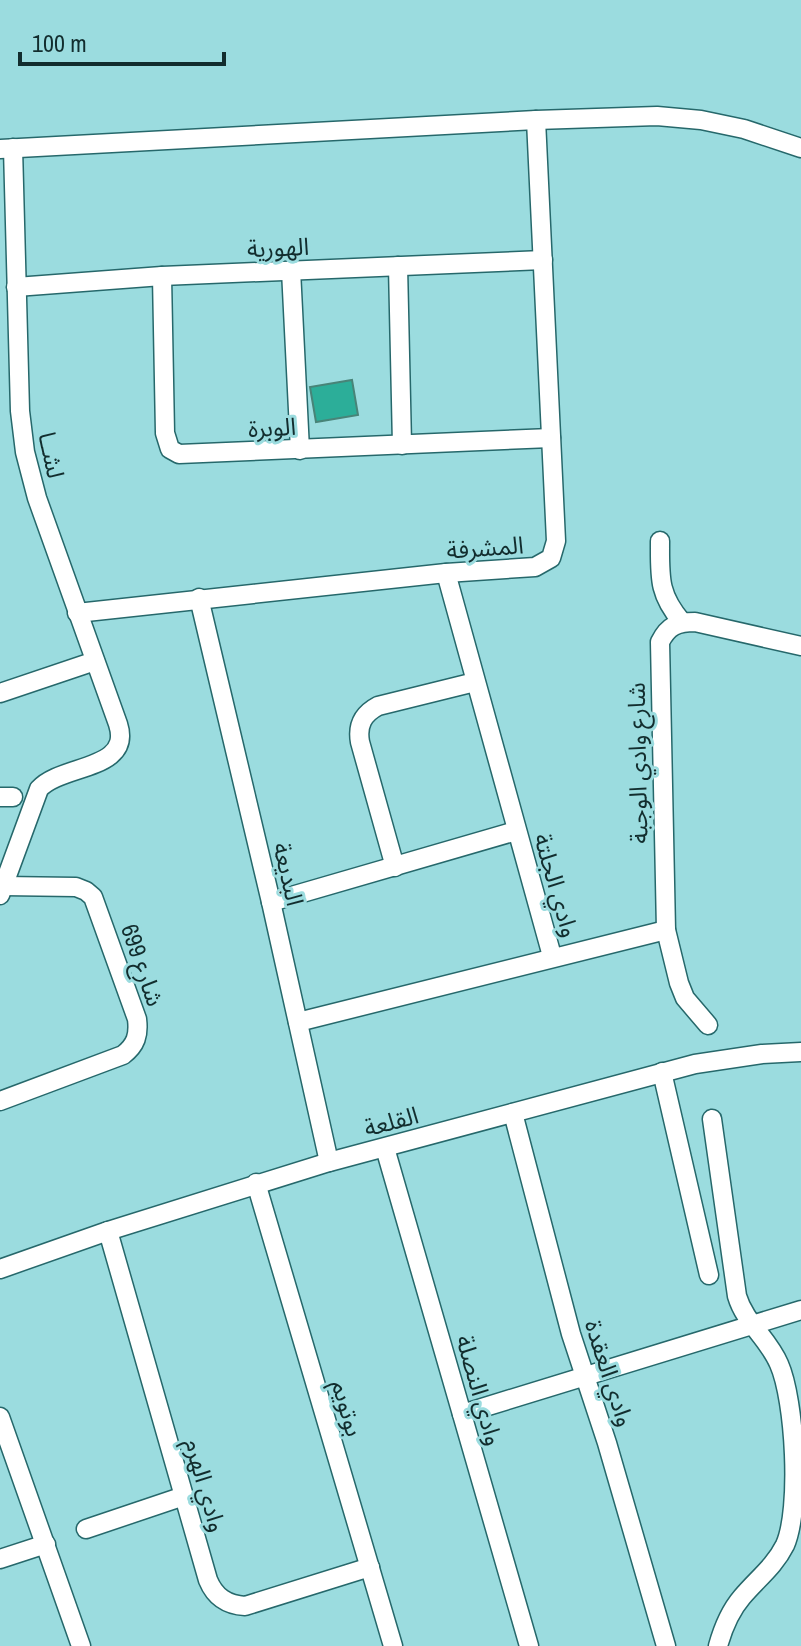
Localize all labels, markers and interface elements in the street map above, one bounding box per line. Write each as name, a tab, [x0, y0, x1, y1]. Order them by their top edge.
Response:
scale bar	[20, 16, 224, 66]
text: 100 m	[32, 27, 87, 59]
street label: الهورية	[246, 230, 310, 264]
street label: الوبرة	[247, 410, 297, 444]
street label: لشــا	[32, 429, 72, 481]
street label: المشرفة	[445, 528, 525, 566]
street label: شارع وادي الوجبة	[620, 682, 658, 844]
street label: وادي الجلتة	[523, 829, 587, 942]
street label: البديعة	[266, 839, 312, 909]
street label: شارع 699	[112, 920, 172, 1011]
street label: القلعة	[360, 1098, 422, 1144]
street label: وادي العقدة	[574, 1316, 642, 1432]
street label: وادي النصلة	[446, 1331, 511, 1450]
street label: بوتويم	[323, 1376, 371, 1440]
street label: وادي الهرم	[174, 1435, 235, 1536]

